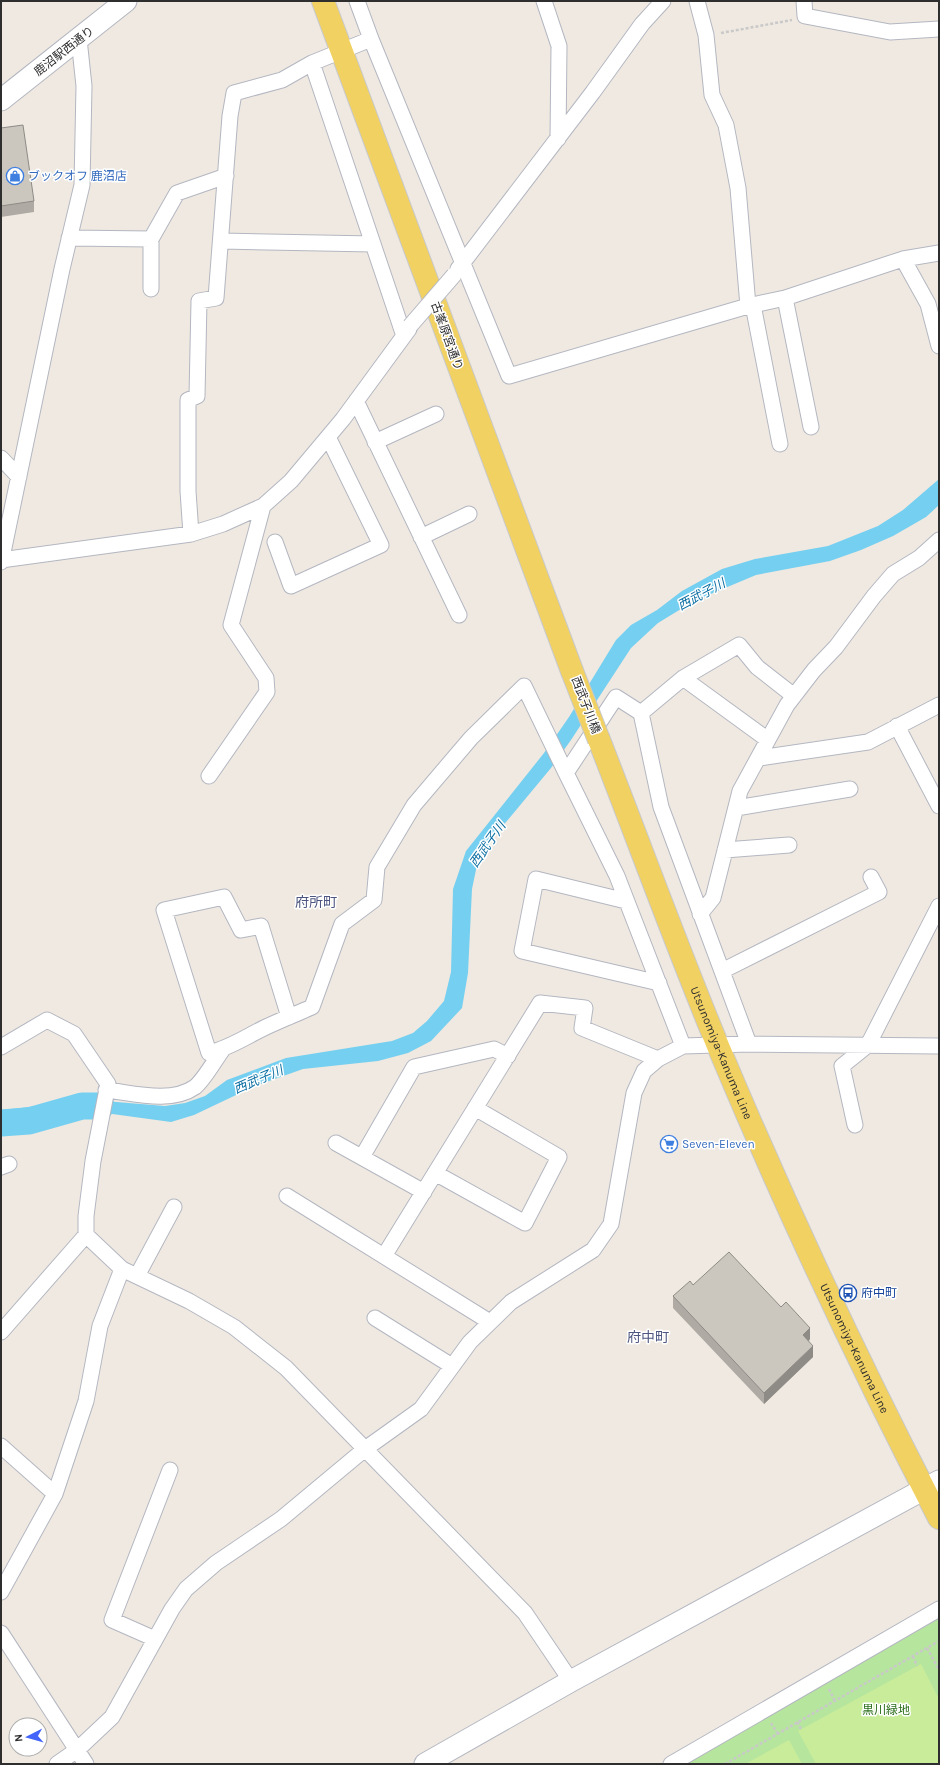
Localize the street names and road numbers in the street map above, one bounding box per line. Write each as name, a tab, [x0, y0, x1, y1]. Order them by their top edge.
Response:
street label: 鹿沼駅西通り	[31, 23, 97, 79]
street label: 古峯原宮通り	[428, 300, 466, 372]
street label: 西武子川橋	[569, 674, 603, 736]
street label: Utsunomiya-Kanuma Line	[688, 984, 755, 1121]
street label: Utsunomiya-Kanuma Line	[817, 1281, 892, 1416]

